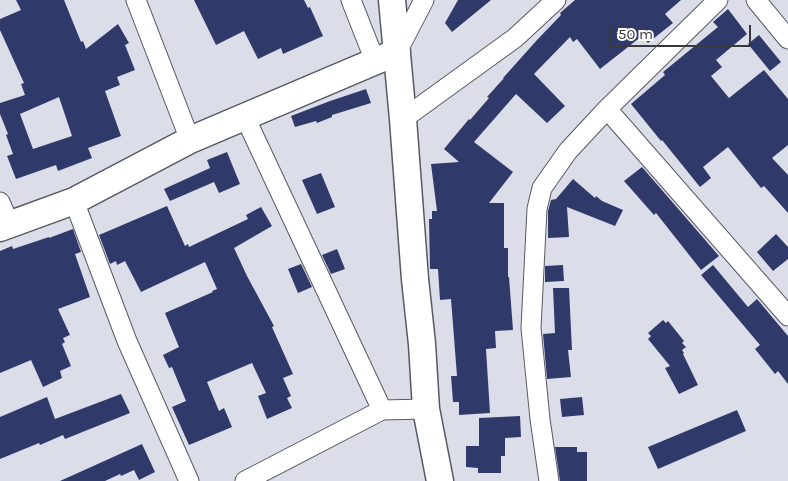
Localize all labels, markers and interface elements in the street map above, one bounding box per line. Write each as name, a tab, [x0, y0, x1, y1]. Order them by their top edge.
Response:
scale bar	[613, 15, 754, 47]
text: 50 m	[618, 25, 653, 43]

